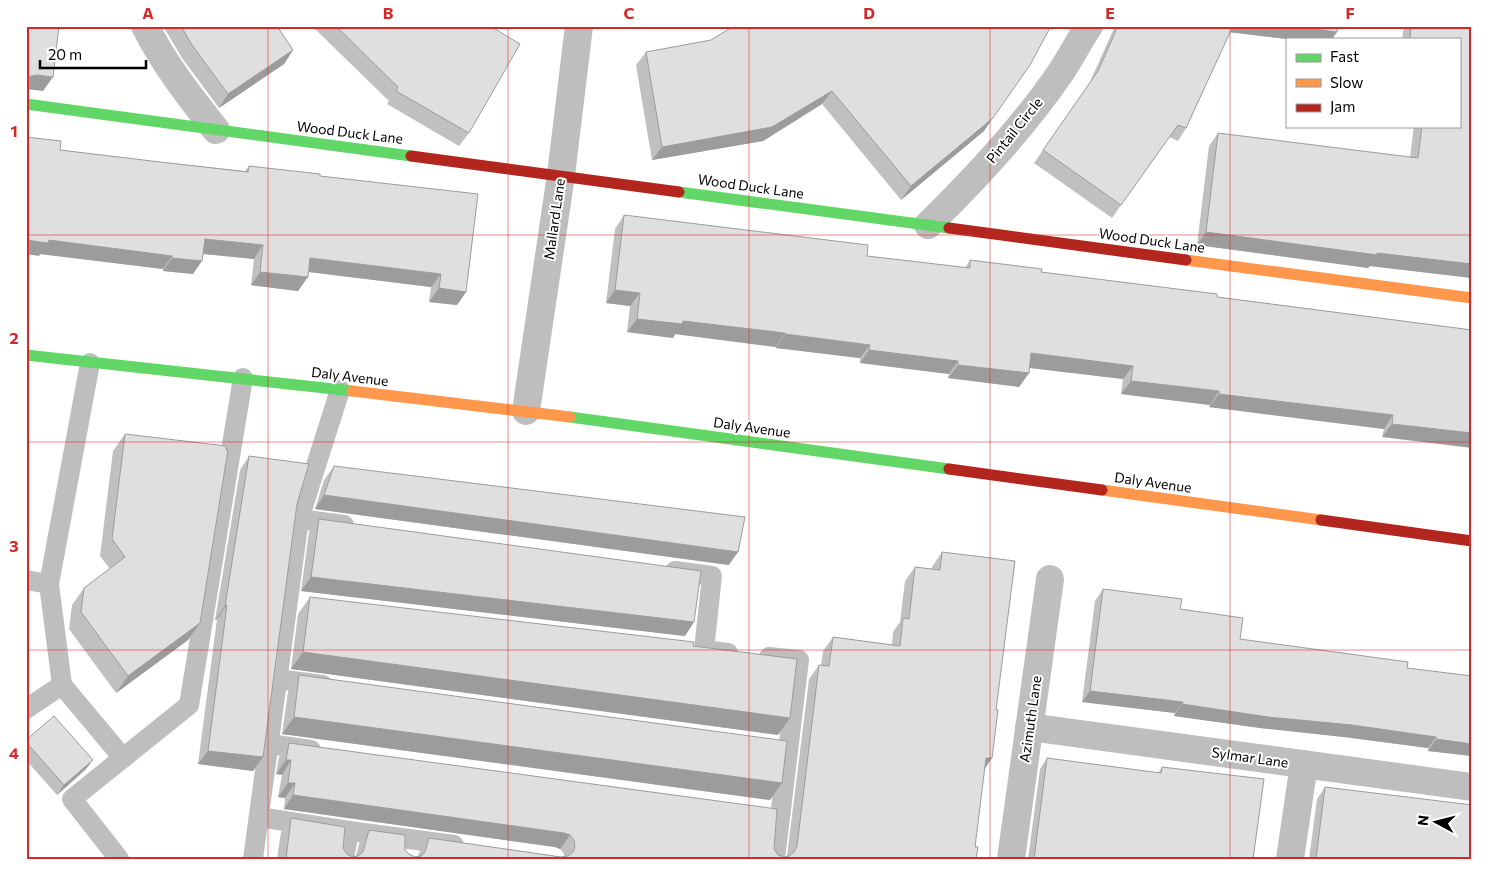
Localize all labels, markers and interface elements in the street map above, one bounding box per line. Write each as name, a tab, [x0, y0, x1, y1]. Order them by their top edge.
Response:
text: A	[142, 3, 154, 22]
text: B	[383, 3, 394, 22]
text: C	[624, 3, 635, 22]
text: D	[863, 3, 875, 22]
text: E	[1105, 3, 1115, 22]
text: F	[1345, 3, 1355, 22]
scale bar	[40, 38, 146, 70]
legend	[1286, 38, 1460, 128]
text: 20 m	[48, 45, 82, 63]
text: Fast	[1330, 47, 1359, 65]
text: Slow	[1330, 73, 1363, 91]
street label: Pintail Circle	[982, 94, 1046, 166]
text: Jam	[1330, 97, 1355, 115]
street label: Wood Duck Lane	[296, 117, 404, 147]
text: 1	[10, 121, 18, 140]
street label: Wood Duck Lane	[697, 170, 805, 202]
street label: Mallard Lane	[540, 177, 568, 261]
street label: Wood Duck Lane	[1098, 224, 1206, 256]
text: 2	[9, 328, 19, 347]
street label: Daly Avenue	[310, 363, 390, 389]
street label: Daly Avenue	[712, 413, 792, 441]
street label: Daly Avenue	[1113, 468, 1193, 496]
text: 3	[9, 536, 19, 555]
street label: Azimuth Lane	[1015, 675, 1045, 763]
text: 4	[9, 743, 19, 762]
street label: Sylmar Lane	[1211, 743, 1289, 771]
north arrow	[1410, 798, 1460, 848]
text: N	[1414, 814, 1432, 827]

